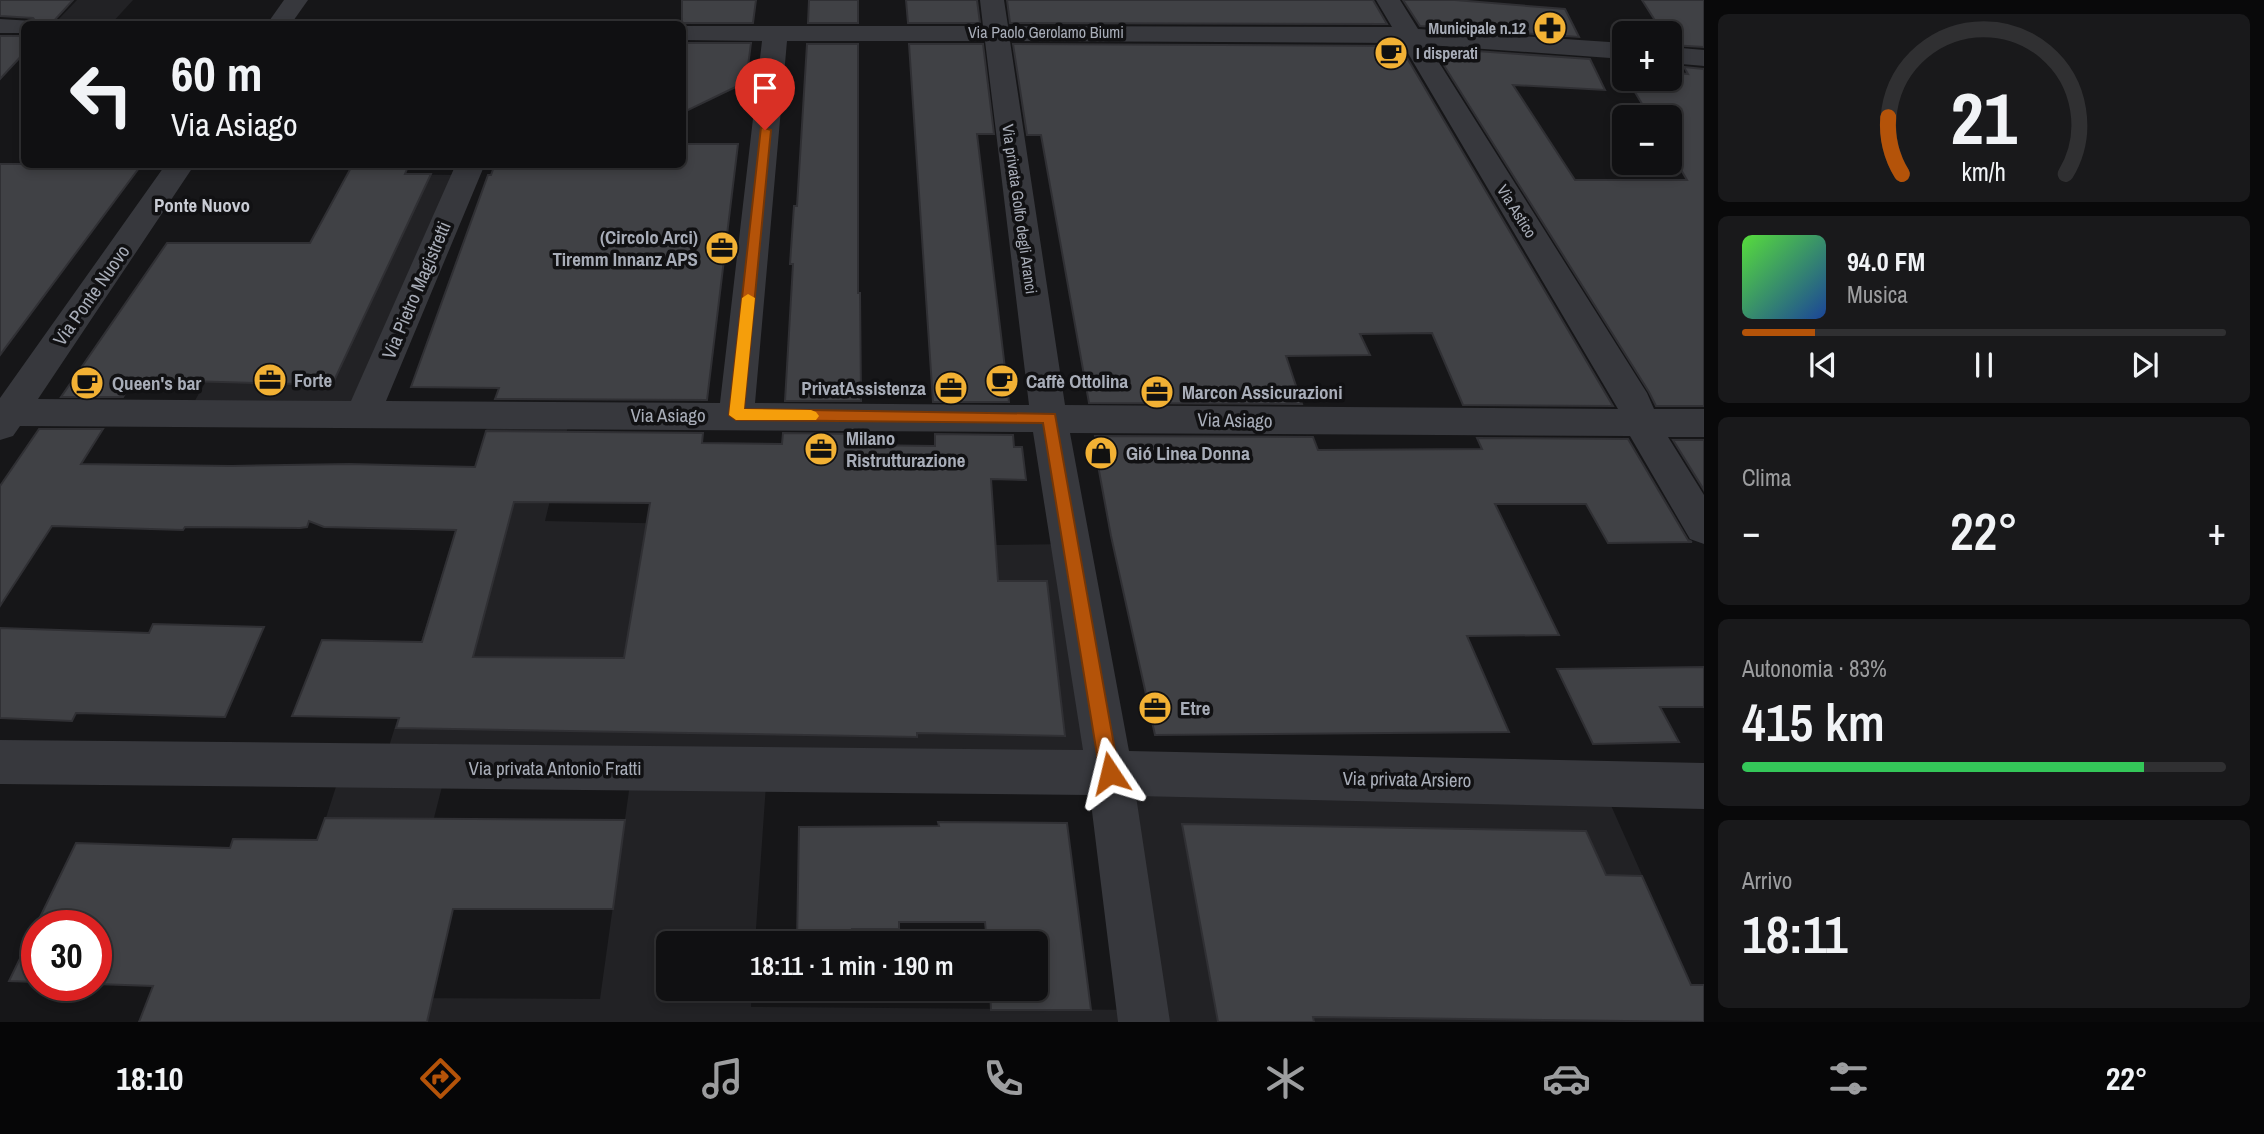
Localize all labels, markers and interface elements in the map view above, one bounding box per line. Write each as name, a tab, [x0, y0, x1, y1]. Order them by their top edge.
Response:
pharmacy icon: Municipale n.12	[1531, 9, 1569, 47]
place label: Municipale n.12	[1428, 17, 1526, 39]
street label: Via Paolo Gerolamo Biumi	[968, 21, 1124, 43]
map controls	[1612, 21, 1682, 175]
button: +	[1612, 21, 1682, 91]
cafe icon: I disperati	[1372, 34, 1410, 72]
text: 60 m	[171, 40, 263, 106]
place label: I disperati	[1416, 42, 1478, 64]
icon: left	[56, 49, 147, 140]
pin	[735, 58, 795, 130]
icon: arrive	[746, 69, 784, 107]
text: 21	[1951, 69, 2018, 167]
text: Via Asiago	[171, 103, 298, 146]
button: −	[1612, 105, 1682, 175]
street label: Via privata Golfo degli Aranci	[997, 123, 1043, 295]
text: km/h	[1962, 155, 2006, 189]
street label: Via Astico	[1492, 180, 1542, 242]
district label: Ponte Nuovo	[154, 192, 250, 218]
street label: Via Pietro Magistretti	[375, 217, 457, 363]
place label: (Circolo Arci) Tiremm Innanz APS	[553, 224, 698, 272]
office icon: (Circolo Arci) Tiremm Innanz APS	[703, 229, 741, 267]
street label: Via Ponte Nuovo	[47, 239, 135, 351]
text: 94.0 FM	[1847, 244, 1925, 279]
text: Musica	[1847, 279, 1908, 310]
icon: previous	[1804, 346, 1842, 384]
icon: pause	[1965, 346, 2003, 384]
icon: next	[2126, 346, 2164, 384]
office icon: Forte	[251, 361, 289, 399]
cafe icon: Caffè Ottolina	[983, 362, 1021, 400]
cafe icon: Queen's bar	[68, 364, 106, 402]
place label: Forte	[294, 367, 333, 393]
place label: Caffè Ottolina	[1026, 368, 1128, 394]
office icon: PrivatAssistenza	[932, 369, 970, 407]
place label: Queen's bar	[112, 370, 201, 396]
office icon: Marcon Assicurazioni	[1138, 373, 1176, 411]
place label: PrivatAssistenza	[801, 375, 926, 401]
place label: Marcon Assicurazioni	[1182, 379, 1342, 405]
street label: Via Asiago	[630, 402, 706, 428]
street label: Via Asiago	[1197, 406, 1273, 434]
place label: Milano Ristrutturazione	[846, 425, 966, 473]
office icon: Milano Ristrutturazione	[802, 430, 840, 468]
shop icon: Gió Linea Donna	[1082, 434, 1120, 472]
place label: Gió Linea Donna	[1126, 440, 1250, 466]
text: Clima	[1742, 462, 1791, 493]
text: 22°	[1950, 496, 2018, 566]
text: −	[1742, 506, 1760, 557]
text: +	[2208, 506, 2226, 557]
text: Autonomia · 83%	[1742, 653, 1887, 684]
text: 415 km	[1742, 687, 1885, 757]
office icon: Etre	[1136, 689, 1174, 727]
place label: Etre	[1180, 695, 1211, 721]
position arrow	[1073, 736, 1147, 810]
street label: Via privata Antonio Fratti	[469, 755, 641, 781]
street label: Via privata Arsiero	[1342, 765, 1472, 793]
text: Arrivo	[1742, 865, 1792, 896]
text: 18:11	[1742, 899, 1848, 969]
speed limit sign: 30	[21, 910, 112, 1001]
text: 18:11 · 1 min · 190 m	[750, 948, 954, 983]
icon: directions	[416, 1054, 465, 1103]
icon: music	[698, 1054, 747, 1103]
icon: phone	[979, 1054, 1028, 1103]
icon: climate	[1261, 1054, 1310, 1103]
icon: car	[1542, 1054, 1591, 1103]
icon: filters	[1824, 1054, 1873, 1103]
text: 18:10	[116, 1057, 183, 1100]
text: 22°	[2106, 1057, 2148, 1100]

